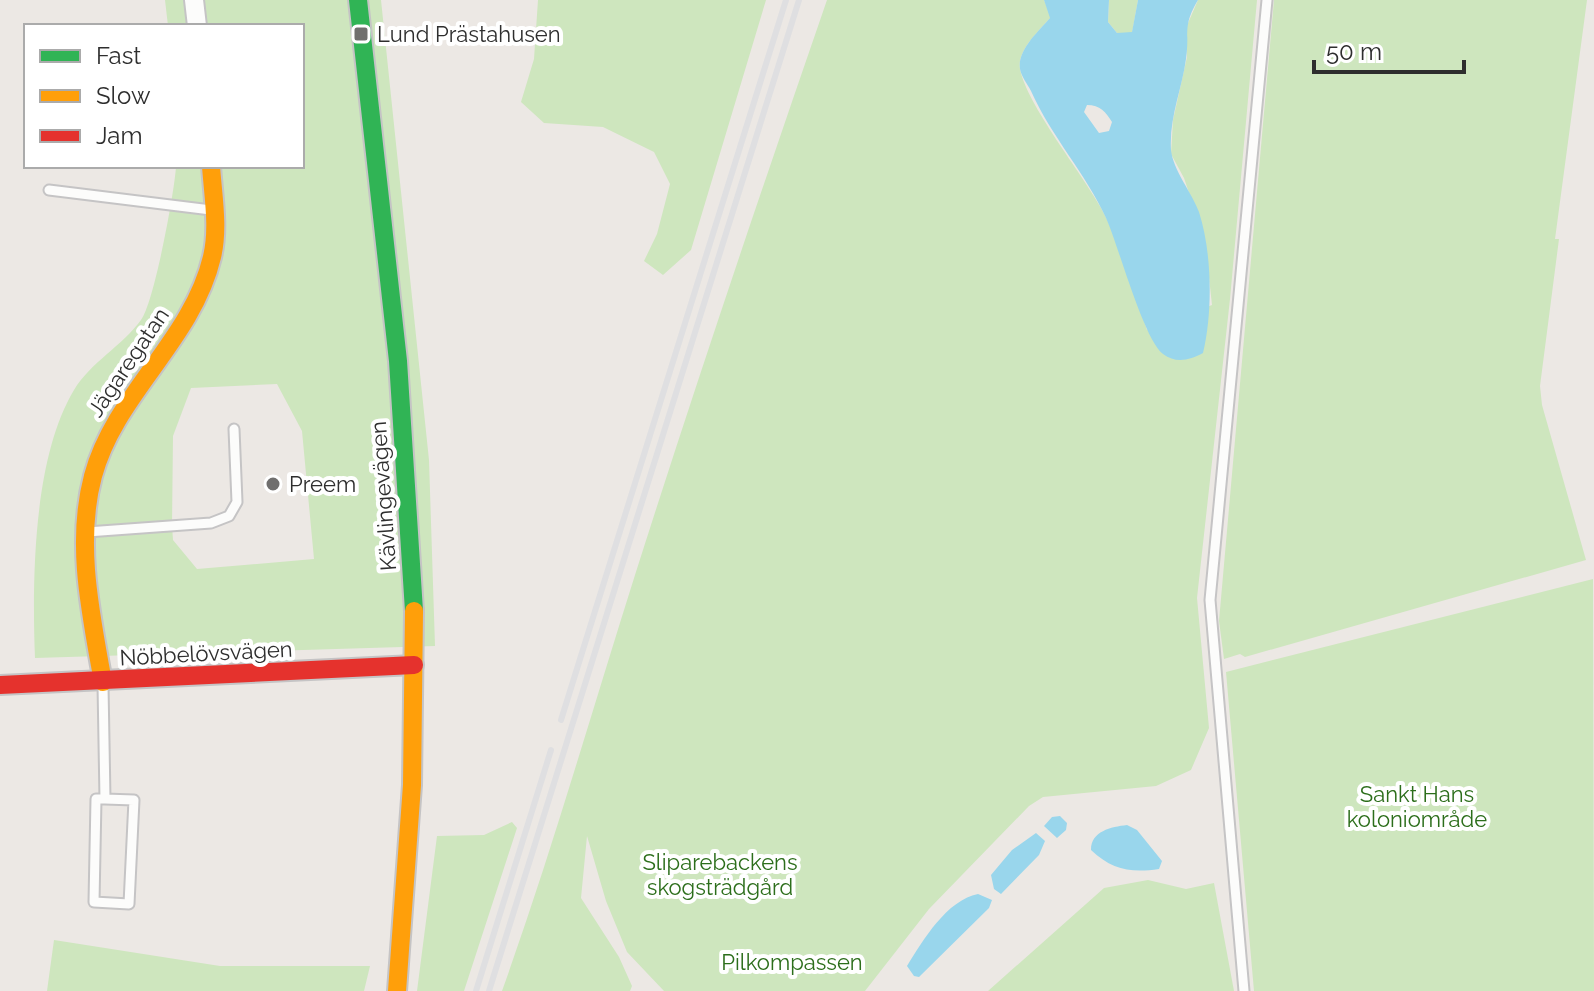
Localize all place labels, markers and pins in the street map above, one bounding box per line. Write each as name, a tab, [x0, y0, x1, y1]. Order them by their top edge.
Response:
place label: Lund Prästahusen	[377, 21, 561, 47]
marker: Lund Prästahusen	[352, 25, 370, 43]
place label: Preem	[289, 471, 356, 497]
marker: Preem	[264, 475, 282, 493]

